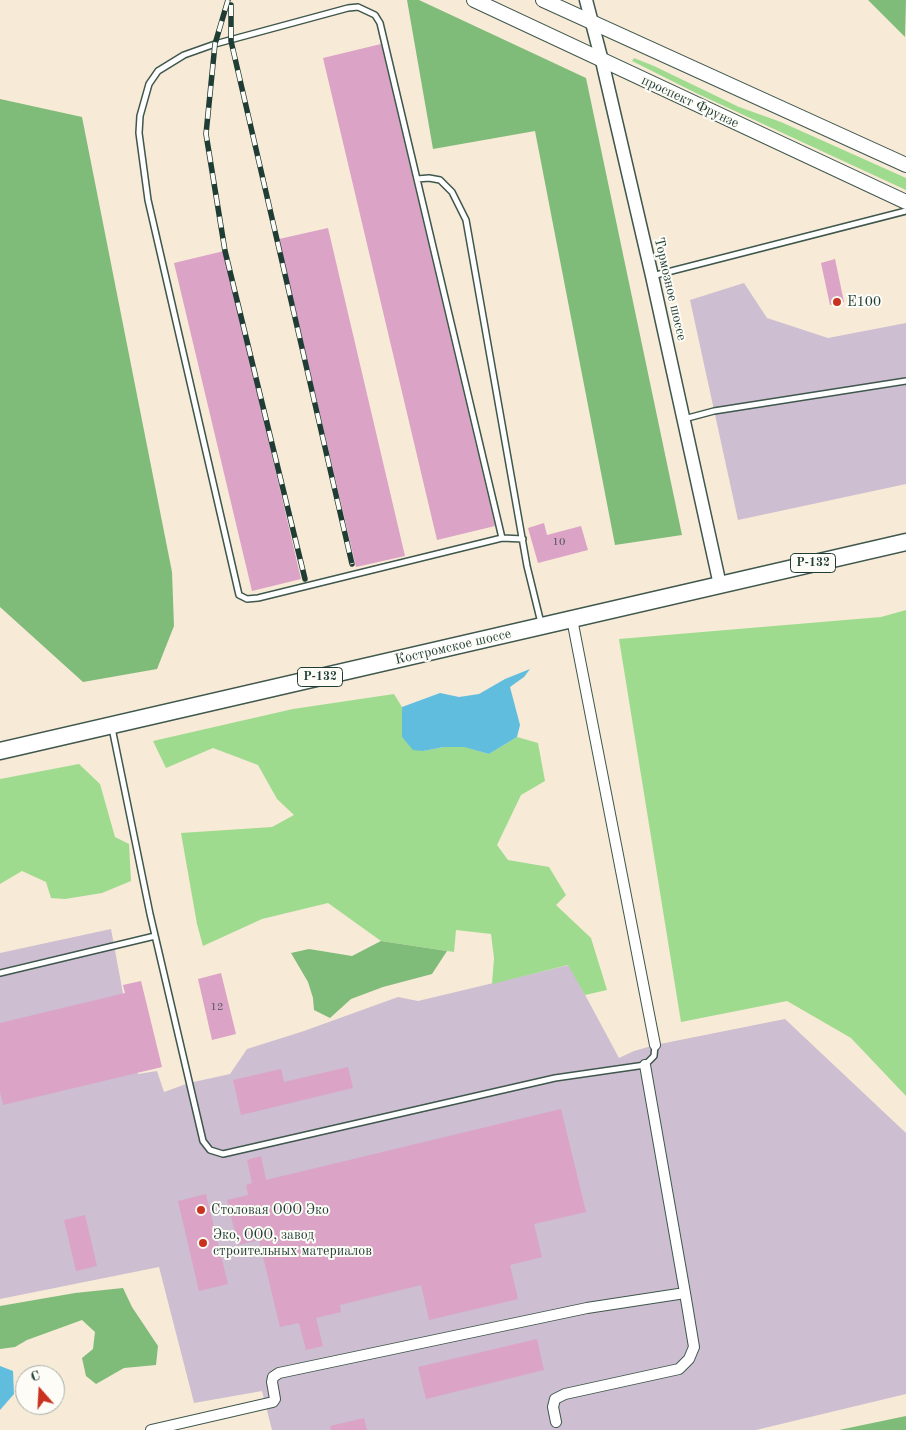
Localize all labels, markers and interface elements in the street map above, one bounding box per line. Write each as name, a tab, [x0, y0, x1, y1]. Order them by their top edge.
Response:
street label: проспект Фрунзе	[638, 72, 742, 132]
street label: Тормозное шоссе	[650, 236, 690, 342]
place label: E100	[847, 294, 881, 310]
marker: E100	[831, 296, 843, 308]
house number: 10	[553, 535, 565, 549]
road number: Р-132	[790, 554, 836, 572]
street label: Костромское шоссе	[393, 625, 513, 669]
road number: Р-132	[298, 668, 342, 686]
house number: 12	[211, 1000, 223, 1014]
place label: Столовая ООО Эко	[211, 1202, 329, 1218]
marker: Столовая ООО Эко	[195, 1204, 207, 1216]
place label: Эко, ООО, завод строительных материалов	[213, 1227, 372, 1260]
marker: Эко, ООО, завод строительных материалов	[197, 1237, 209, 1249]
north arrow	[15, 1365, 65, 1415]
text: С	[29, 1369, 42, 1385]

